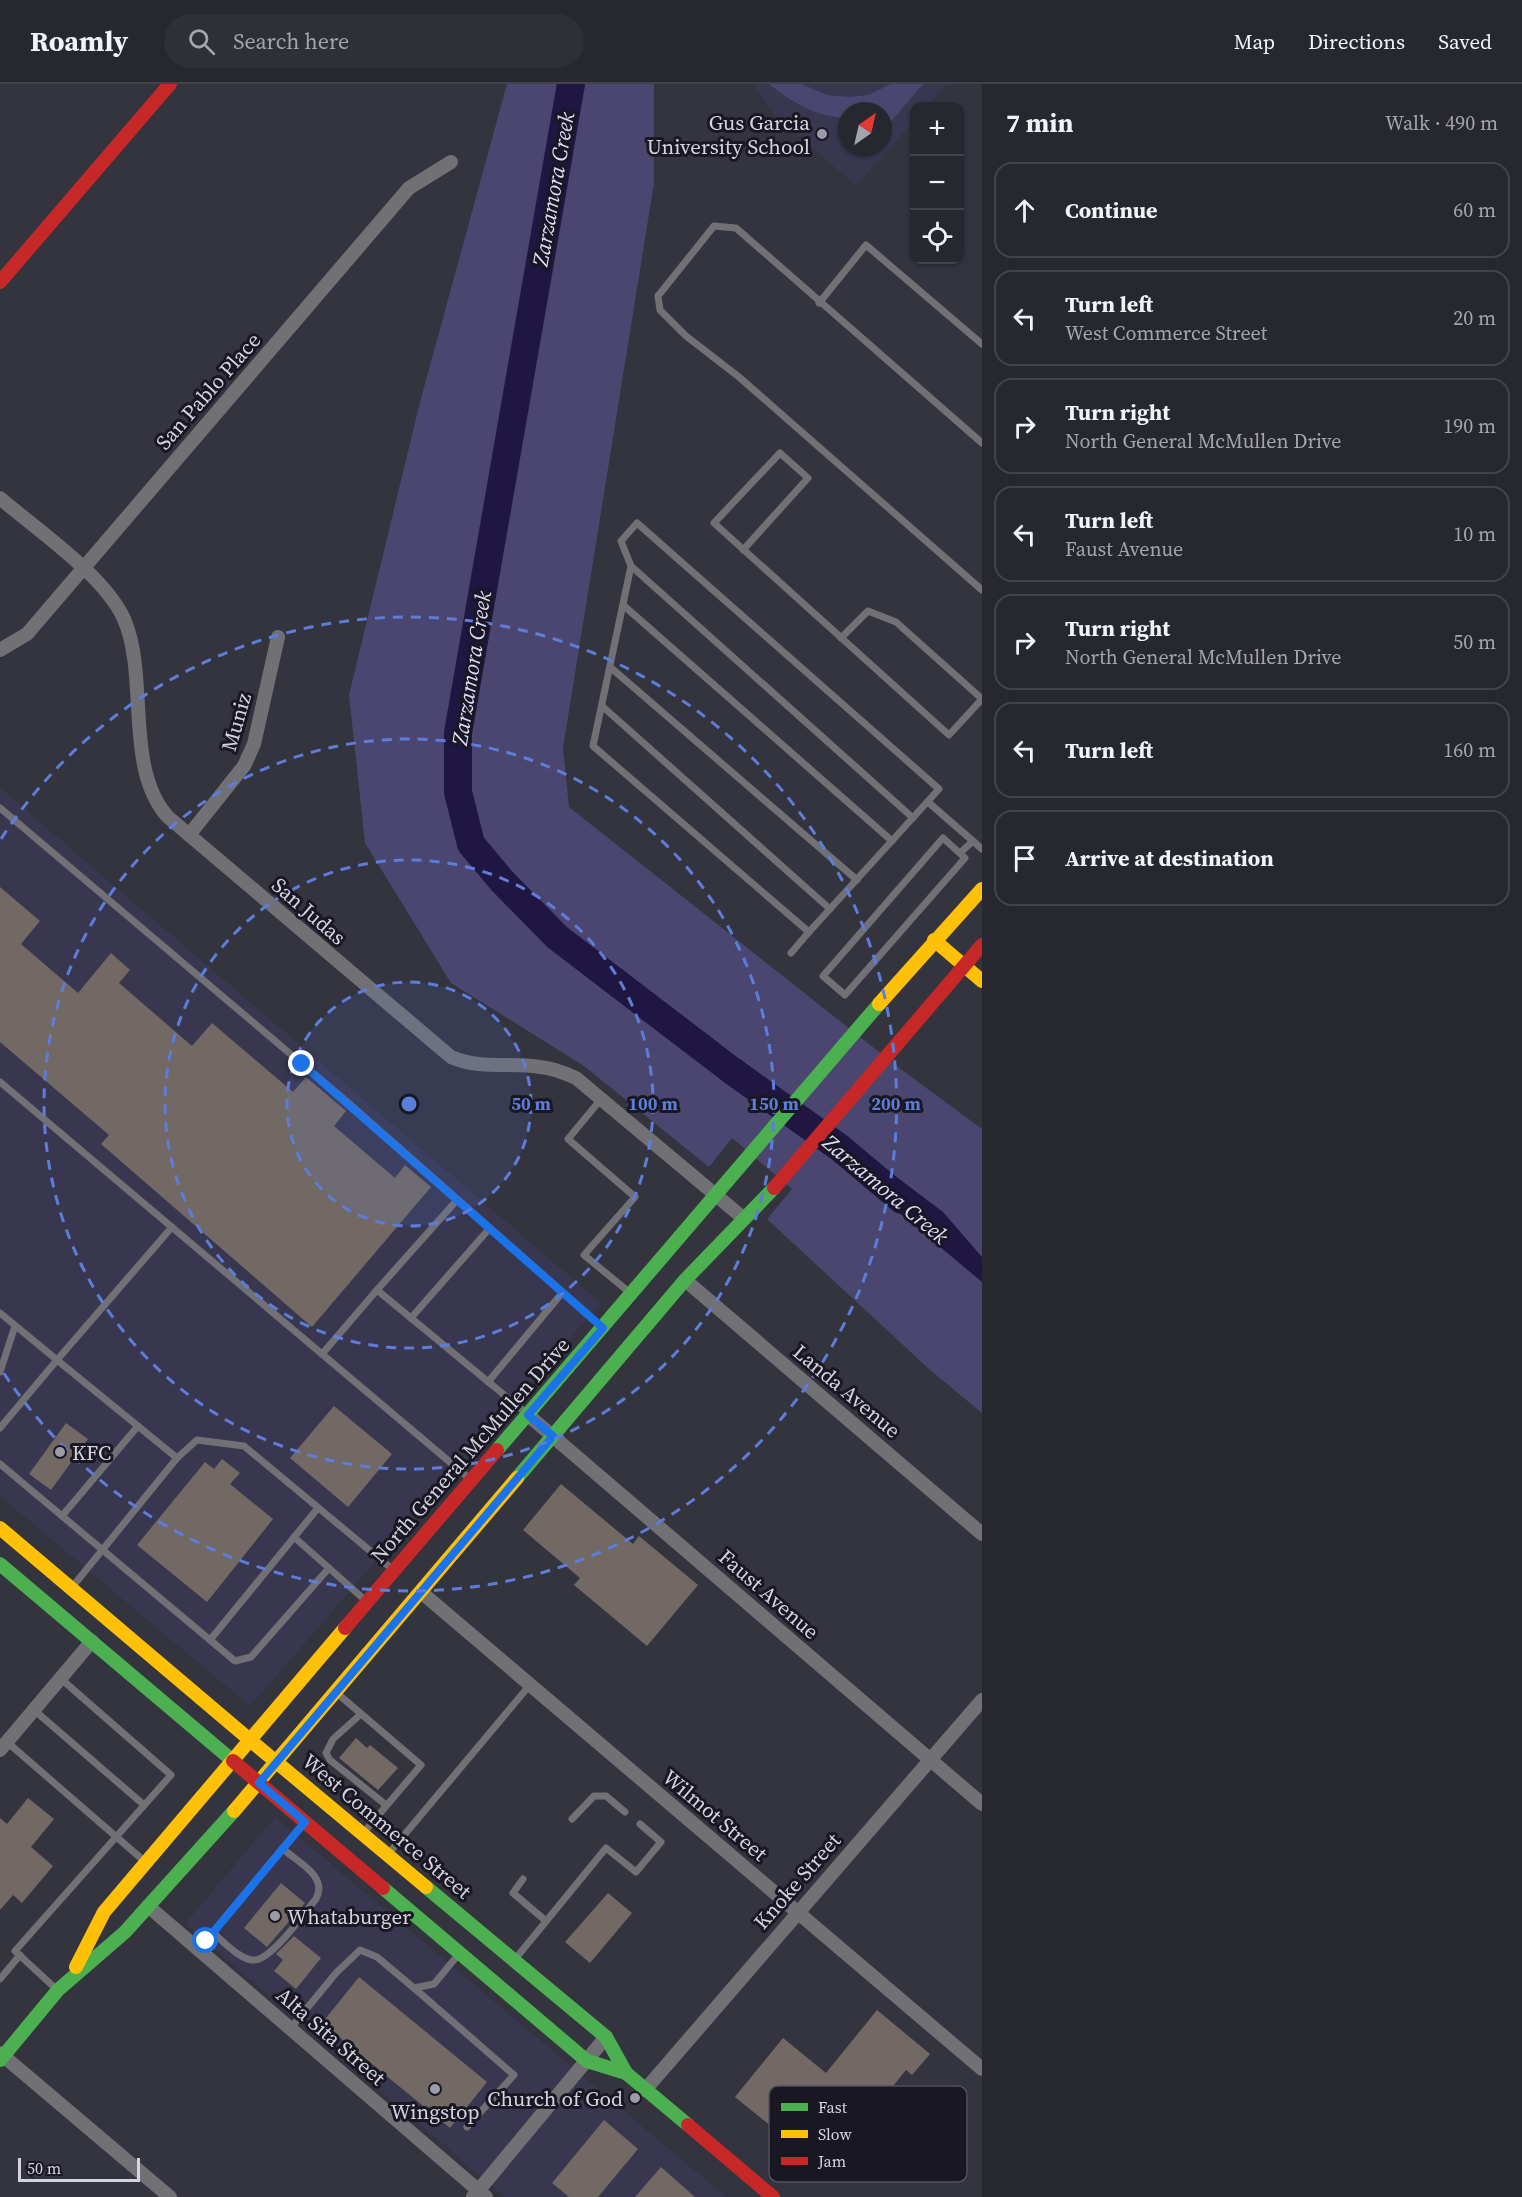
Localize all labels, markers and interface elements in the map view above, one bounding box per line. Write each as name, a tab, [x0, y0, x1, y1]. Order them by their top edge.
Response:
search box	[164, 14, 584, 68]
text: Roamly	[30, 22, 128, 60]
icon: search	[185, 25, 218, 58]
text: Search here	[233, 26, 349, 56]
text: Map	[1234, 27, 1275, 56]
text: Directions	[1308, 27, 1405, 56]
text: Saved	[1438, 27, 1492, 56]
north arrow	[838, 102, 892, 156]
map controls	[910, 102, 964, 264]
button: +	[910, 102, 964, 156]
text: 7 min	[1006, 105, 1073, 141]
place label: Gus Garcia University School	[647, 108, 810, 161]
water label: Zarzamora Creek	[525, 109, 581, 269]
text: Walk · 490 m	[1385, 109, 1498, 137]
marker: Gus Garcia University School	[815, 127, 829, 141]
button: −	[910, 156, 964, 210]
icon: ahead	[1008, 194, 1041, 227]
text: Continue	[1065, 195, 1158, 225]
text: 60 m	[1453, 196, 1496, 224]
button: locate	[910, 210, 964, 264]
text: Turn left	[1065, 289, 1153, 319]
icon: left	[1008, 302, 1041, 335]
text: 20 m	[1453, 304, 1496, 332]
text: West Commerce Street	[1065, 319, 1267, 347]
street label: San Pablo Place	[149, 326, 267, 456]
text: Turn right	[1065, 397, 1170, 427]
icon: right	[1008, 410, 1041, 443]
text: 190 m	[1443, 412, 1496, 440]
text: North General McMullen Drive	[1065, 427, 1341, 455]
text: Turn left	[1065, 505, 1153, 535]
icon: left	[1008, 518, 1041, 551]
text: 10 m	[1453, 520, 1496, 548]
text: Faust Avenue	[1065, 535, 1183, 563]
water label: Zarzamora Creek	[444, 588, 498, 748]
text: Turn right	[1065, 613, 1170, 643]
icon: right	[1008, 626, 1041, 659]
text: 50 m	[1453, 628, 1496, 656]
text: North General McMullen Drive	[1065, 643, 1341, 671]
street label: Muniz	[214, 689, 258, 755]
icon: left	[1008, 734, 1041, 767]
text: Turn left	[1065, 735, 1153, 765]
text: 160 m	[1443, 736, 1496, 764]
icon: arrive	[1008, 842, 1041, 875]
text: Arrive at destination	[1065, 843, 1274, 873]
street label: San Judas	[266, 871, 352, 951]
route end	[288, 1050, 314, 1076]
text: 50 m	[511, 1091, 551, 1116]
text: 100 m	[628, 1091, 678, 1116]
text: 150 m	[749, 1091, 799, 1116]
text: 200 m	[871, 1091, 921, 1116]
centre of rings	[399, 1094, 419, 1114]
water label: Zarzamora Creek	[816, 1127, 956, 1251]
street label: North General McMullen Drive	[364, 1331, 576, 1569]
street label: Landa Avenue	[787, 1337, 907, 1445]
place label: KFC	[72, 1438, 111, 1467]
marker: KFC	[53, 1445, 67, 1459]
street label: Faust Avenue	[713, 1542, 825, 1646]
street label: West Commerce Street	[296, 1747, 478, 1905]
street label: Wilmot Street	[656, 1763, 774, 1868]
street label: Knoke Street	[747, 1826, 847, 1935]
place label: Whataburger	[287, 1902, 411, 1931]
marker: Whataburger	[268, 1909, 282, 1923]
route start	[192, 1927, 218, 1953]
street label: Alta Sita Street	[270, 1980, 392, 2092]
marker: Wingstop	[428, 2082, 442, 2096]
place label: Church of God	[487, 2084, 623, 2113]
legend	[769, 2086, 967, 2182]
marker: Church of God	[628, 2091, 642, 2105]
text: Fast	[818, 2096, 848, 2118]
place label: Wingstop	[390, 2097, 480, 2126]
text: Slow	[818, 2123, 853, 2145]
text: Jam	[817, 2150, 846, 2172]
scale bar	[18, 2155, 140, 2182]
text: 50 m	[27, 2157, 61, 2179]

